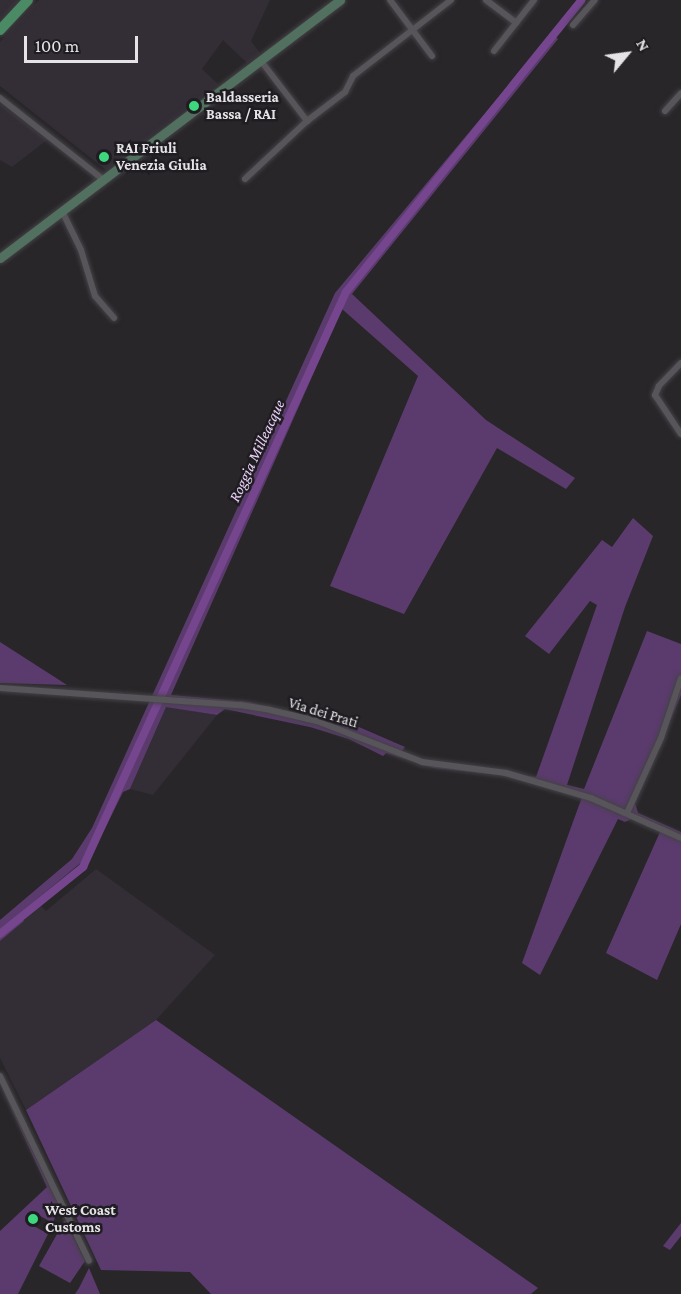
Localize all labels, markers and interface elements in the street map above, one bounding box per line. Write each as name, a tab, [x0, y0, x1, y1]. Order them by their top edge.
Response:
scale bar	[27, 24, 141, 62]
north arrow	[597, 24, 657, 84]
text: 100 m	[35, 36, 79, 56]
text: N	[633, 36, 653, 54]
place label: Baldasseria Bassa / RAI	[206, 88, 279, 123]
marker: Baldasseria Bassa / RAI	[187, 99, 201, 113]
place label: RAI Friuli Venezia Giulia	[116, 139, 207, 174]
marker: RAI Friuli Venezia Giulia	[97, 150, 111, 164]
water label: Roggia Milleacque	[225, 397, 289, 505]
street label: Via dei Prati	[286, 694, 360, 732]
place label: West Coast Customs	[45, 1201, 116, 1236]
marker: West Coast Customs	[26, 1212, 40, 1226]

